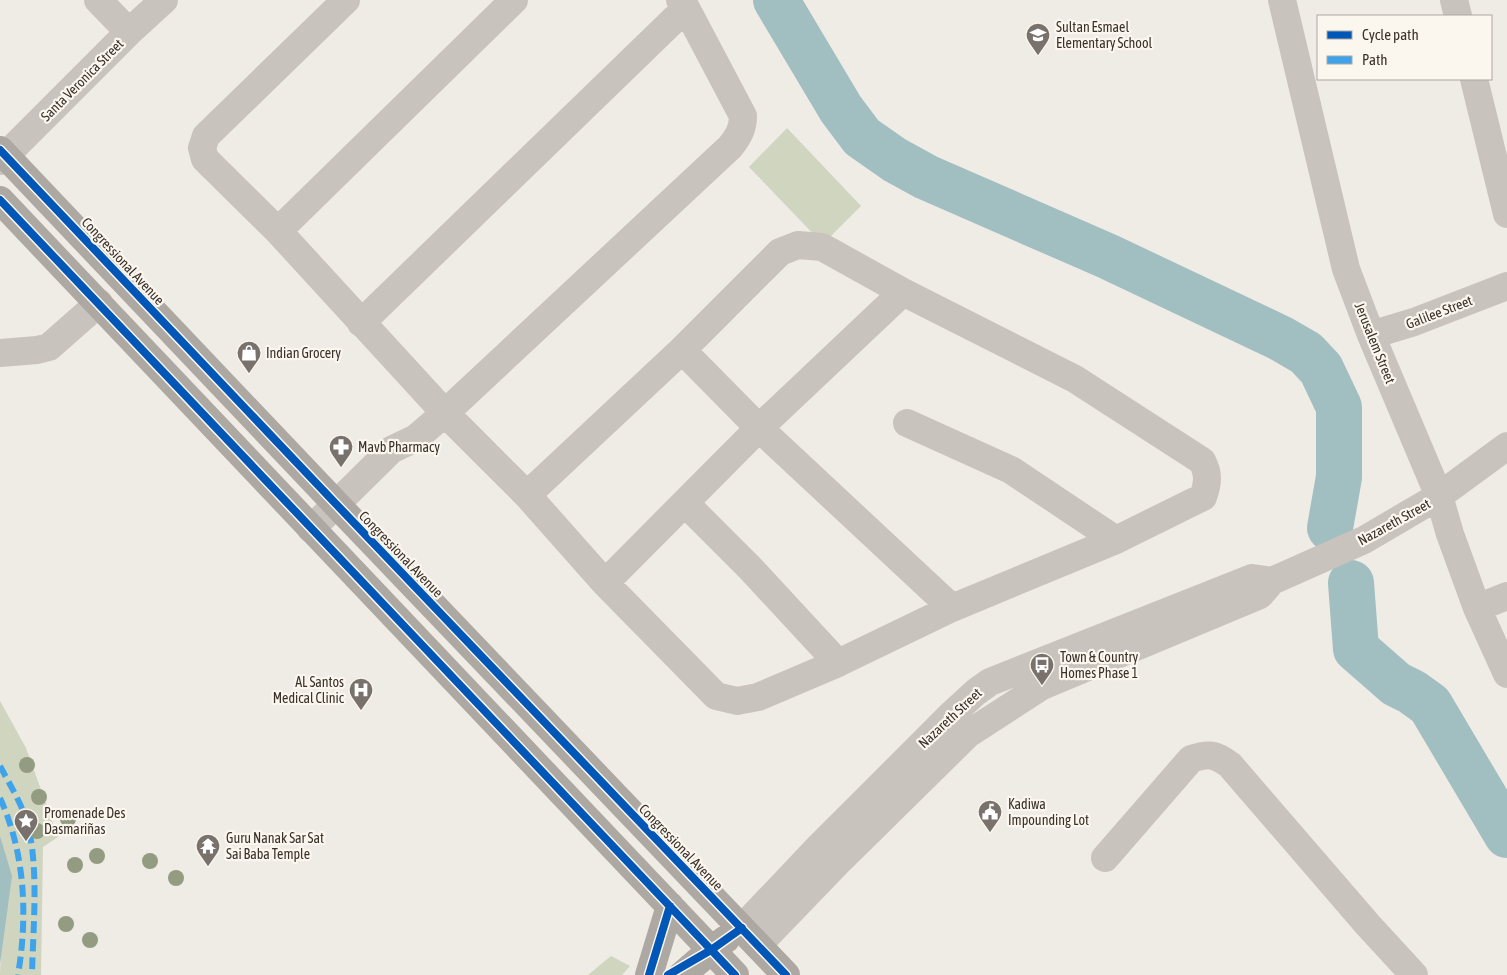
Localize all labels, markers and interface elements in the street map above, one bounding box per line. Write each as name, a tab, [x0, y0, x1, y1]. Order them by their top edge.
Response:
legend	[1317, 15, 1492, 80]
place label: Sultan Esmael Elementary School	[1056, 19, 1152, 51]
school or university icon: Sultan Esmael Elementary School	[1025, 22, 1051, 56]
text: Cycle path	[1362, 26, 1419, 43]
street label: Santa Veronica Street	[38, 36, 126, 124]
text: Path	[1362, 51, 1388, 68]
street label: Congressional Avenue	[78, 214, 168, 308]
street label: Galilee Street	[1404, 292, 1474, 332]
street label: Jerusalem Street	[1352, 300, 1398, 386]
shop icon: Indian Grocery	[236, 340, 262, 374]
place label: Indian Grocery	[266, 345, 341, 361]
pharmacy icon: Mavb Pharmacy	[328, 434, 354, 468]
place label: Mavb Pharmacy	[358, 439, 440, 455]
street label: Nazareth Street	[1355, 496, 1433, 548]
street label: Congressional Avenue	[356, 508, 446, 600]
place label: Town & Country Homes Phase 1	[1060, 649, 1139, 681]
bus stop icon: Town & Country Homes Phase 1	[1029, 652, 1055, 686]
place label: AL Santos Medical Clinic	[273, 674, 345, 706]
hospital icon: AL Santos Medical Clinic	[348, 677, 374, 711]
street label: Nazareth Street	[915, 685, 985, 751]
place label: Kadiwa Impounding Lot	[1008, 796, 1089, 828]
public building icon: Kadiwa Impounding Lot	[977, 799, 1003, 833]
street label: Congressional Avenue	[636, 801, 726, 893]
place label: Promenade Des Dasmariñas	[44, 805, 125, 837]
place icon: Promenade Des Dasmariñas	[13, 808, 39, 842]
place label: Guru Nanak Sar Sat Sai Baba Temple	[226, 830, 324, 862]
temple icon: Guru Nanak Sar Sat Sai Baba Temple	[195, 833, 221, 867]

